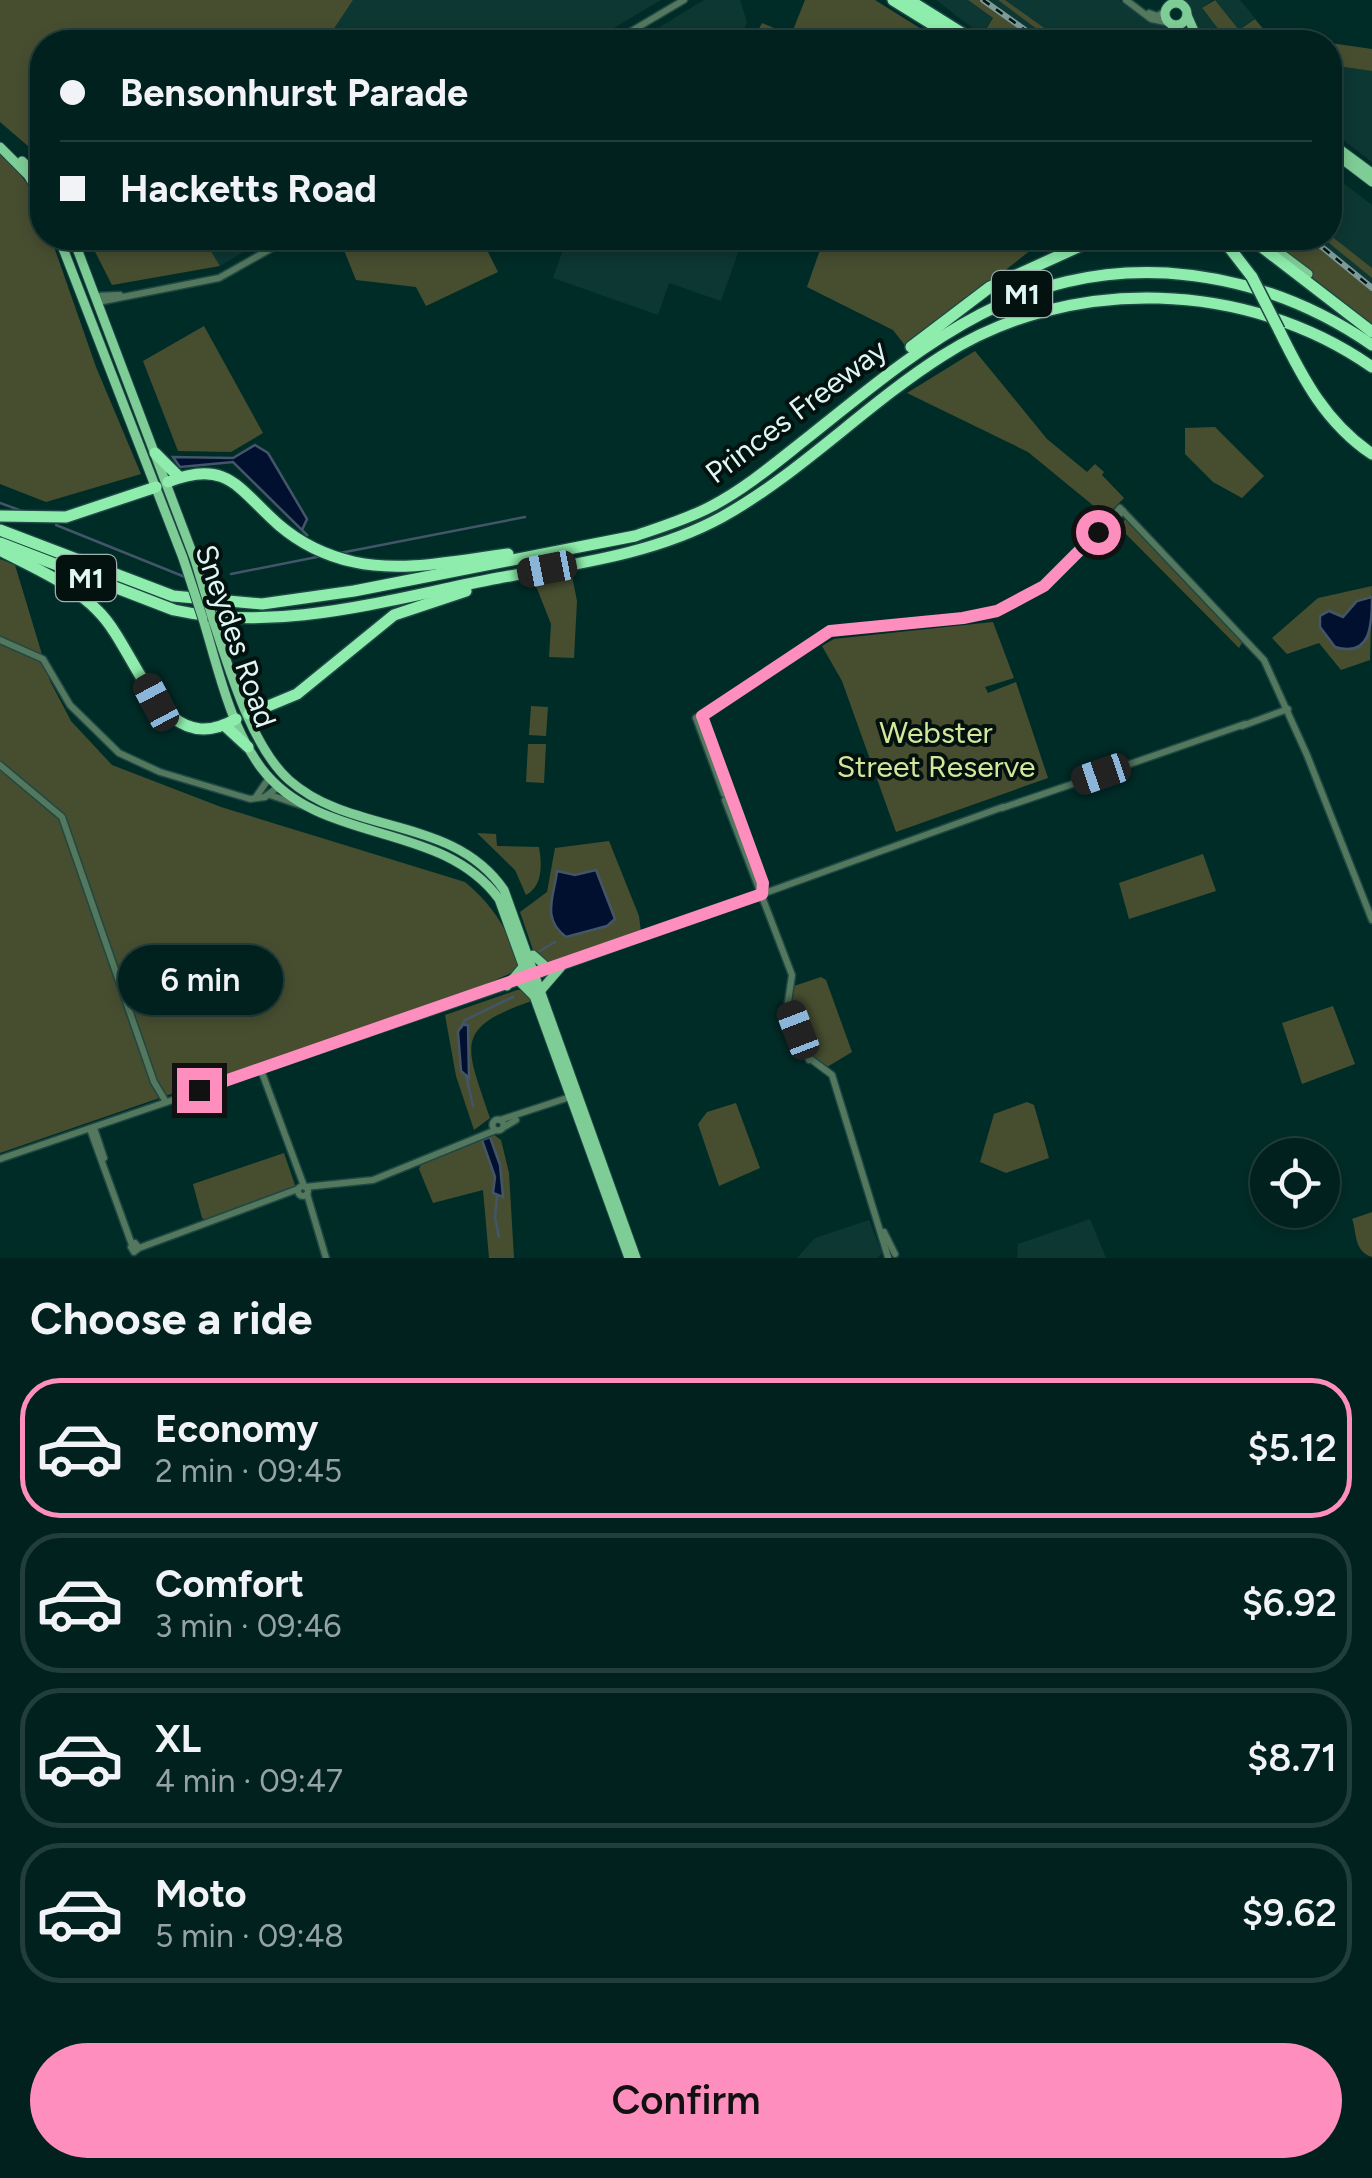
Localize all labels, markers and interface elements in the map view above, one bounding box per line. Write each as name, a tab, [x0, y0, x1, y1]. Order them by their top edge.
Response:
text: Bensonhurst Parade	[120, 70, 468, 116]
text: Hacketts Road	[120, 166, 377, 212]
road number: M1	[992, 271, 1052, 317]
street label: Princes Freeway	[698, 331, 894, 491]
route start	[1076, 510, 1121, 555]
street label: Sneydes Road	[187, 540, 285, 732]
car	[515, 549, 579, 589]
road number: M1	[56, 555, 116, 601]
car	[129, 668, 183, 736]
park label: Webster Street Reserve	[837, 714, 1035, 785]
car	[1068, 750, 1134, 798]
callout: 6 min	[116, 945, 282, 1015]
text: 6 min	[161, 961, 240, 999]
car	[773, 997, 823, 1063]
route end	[177, 1068, 222, 1113]
map controls	[1250, 1138, 1340, 1228]
button: locate	[1250, 1138, 1340, 1228]
text: Choose a ride	[30, 1291, 312, 1345]
icon: car	[35, 1403, 125, 1493]
text: Economy	[155, 1406, 318, 1452]
text: $5.12	[1247, 1425, 1337, 1471]
text: 2 min · 09:45	[155, 1452, 342, 1490]
icon: car	[35, 1558, 125, 1648]
text: Comfort	[155, 1561, 304, 1607]
text: $6.92	[1242, 1580, 1337, 1626]
text: 3 min · 09:46	[155, 1607, 341, 1645]
icon: car	[35, 1713, 125, 1803]
text: XL	[155, 1716, 201, 1762]
text: $8.71	[1247, 1735, 1337, 1781]
text: 4 min · 09:47	[155, 1762, 343, 1800]
icon: car	[35, 1868, 125, 1958]
text: Moto	[155, 1871, 247, 1917]
text: $9.62	[1242, 1890, 1337, 1936]
text: 5 min · 09:48	[155, 1917, 344, 1955]
button: Confirm	[30, 2043, 1342, 2158]

